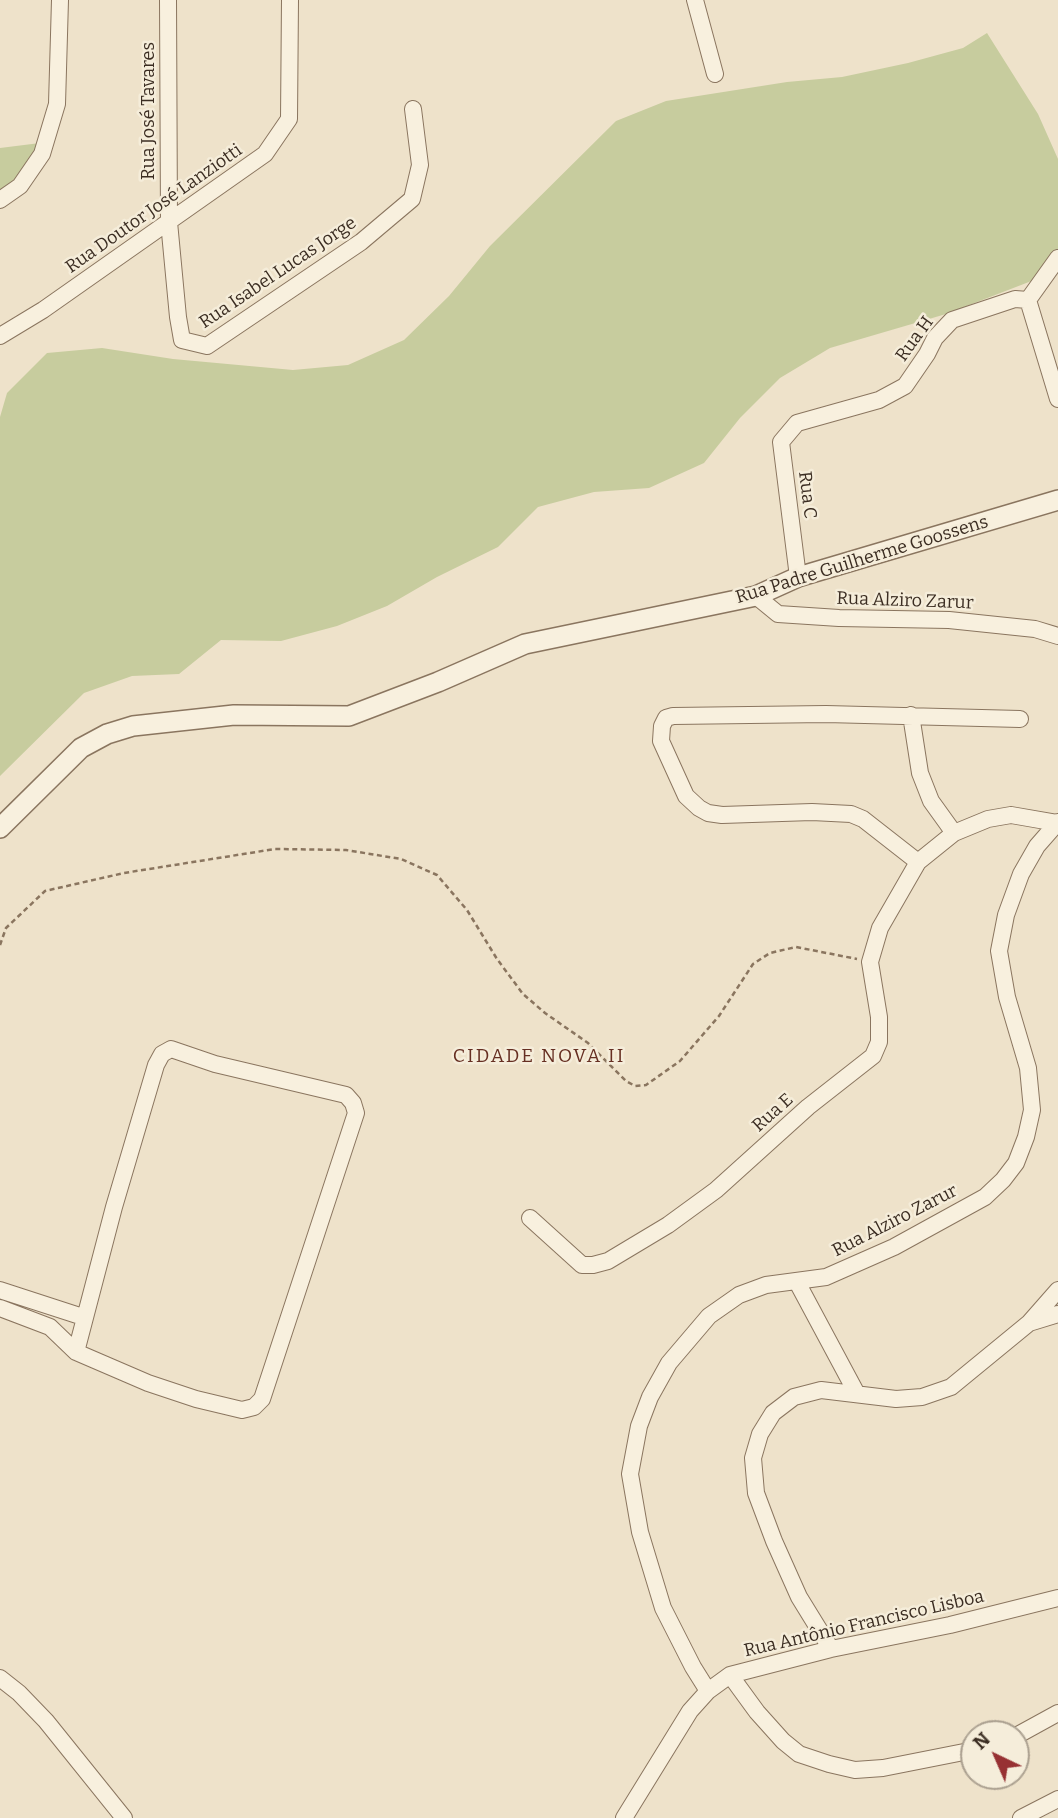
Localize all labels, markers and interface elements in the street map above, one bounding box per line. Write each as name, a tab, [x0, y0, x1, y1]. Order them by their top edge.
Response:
street label: Rua José Tavares	[138, 42, 160, 180]
street label: Rua Doutor José Lanziotti	[62, 140, 246, 278]
street label: Rua Isabel Lucas Jorge	[195, 212, 361, 334]
street label: Rua H	[891, 312, 939, 366]
street label: Rua C	[793, 470, 821, 520]
street label: Rua Padre Guilherme Goossens	[733, 511, 991, 609]
street label: Rua Alziro Zarur	[836, 588, 974, 614]
district label: CIDADE NOVA II	[454, 1046, 624, 1068]
street label: Rua E	[748, 1089, 798, 1137]
street label: Rua Alziro Zarur	[829, 1180, 961, 1262]
street label: Rua Antônio Francisco Lisboa	[742, 1586, 986, 1662]
north arrow	[960, 1720, 1030, 1790]
text: N	[968, 1728, 995, 1754]

